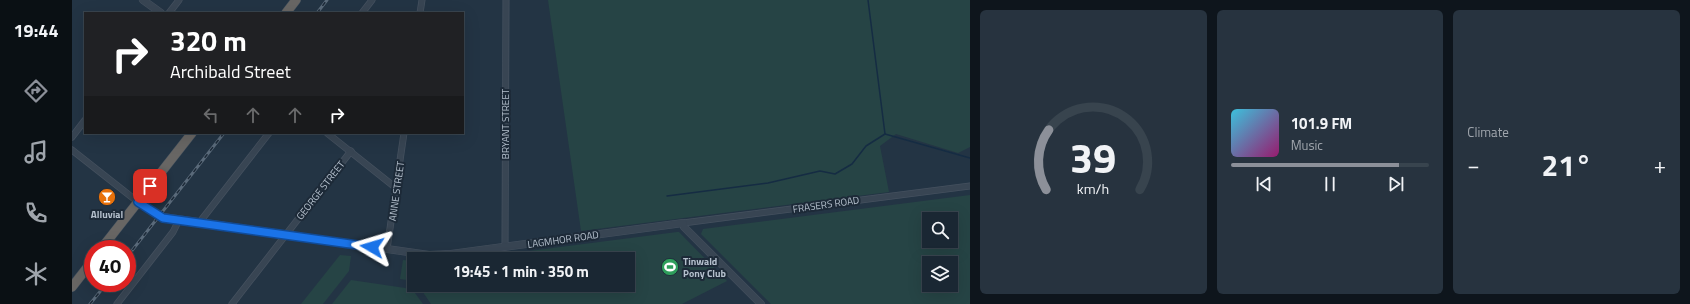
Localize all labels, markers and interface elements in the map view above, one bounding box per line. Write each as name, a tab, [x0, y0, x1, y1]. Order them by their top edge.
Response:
text: 19:44	[14, 17, 58, 44]
text: 320 m	[170, 19, 247, 62]
icon: right	[104, 28, 156, 80]
text: Archibald Street	[170, 58, 291, 85]
icon: directions	[22, 77, 50, 105]
street label: BRYANT STREET	[498, 88, 513, 159]
icon: left	[200, 104, 222, 126]
icon: ahead	[242, 104, 264, 126]
icon: ahead	[284, 104, 306, 126]
icon: right	[326, 104, 348, 126]
text: 101.9 FM	[1291, 112, 1352, 135]
text: Climate	[1467, 122, 1509, 142]
text: 39	[1070, 126, 1117, 189]
text: Music	[1291, 135, 1323, 155]
icon: music	[22, 138, 50, 166]
text: 21°	[1541, 142, 1592, 188]
text: −	[1467, 148, 1480, 182]
text: +	[1654, 148, 1666, 182]
street label: GEORGE STREET	[292, 157, 349, 223]
street label: ANNE STREET	[385, 159, 408, 222]
pin	[133, 169, 167, 203]
icon: previous	[1253, 173, 1275, 195]
icon: pause	[1319, 173, 1341, 195]
icon: next	[1385, 173, 1407, 195]
icon: arrive	[139, 175, 161, 197]
text: km/h	[1077, 178, 1110, 200]
bar icon: Alluvial	[97, 187, 117, 207]
street label: FRASERS ROAD	[792, 192, 860, 217]
icon: phone	[22, 199, 50, 227]
place label: Alluvial	[91, 207, 123, 222]
map controls	[922, 212, 958, 292]
button: search	[922, 212, 958, 248]
position arrow	[351, 226, 393, 268]
street label: LAGMHOR ROAD	[526, 227, 600, 252]
speed limit sign: 40	[84, 240, 136, 292]
place label: Tinwald Pony Club	[683, 254, 727, 281]
button: layers	[922, 256, 958, 292]
sports icon: Tinwald Pony Club	[660, 257, 680, 277]
icon: climate	[22, 260, 50, 288]
text: 19:45 · 1 min · 350 m	[453, 260, 589, 283]

